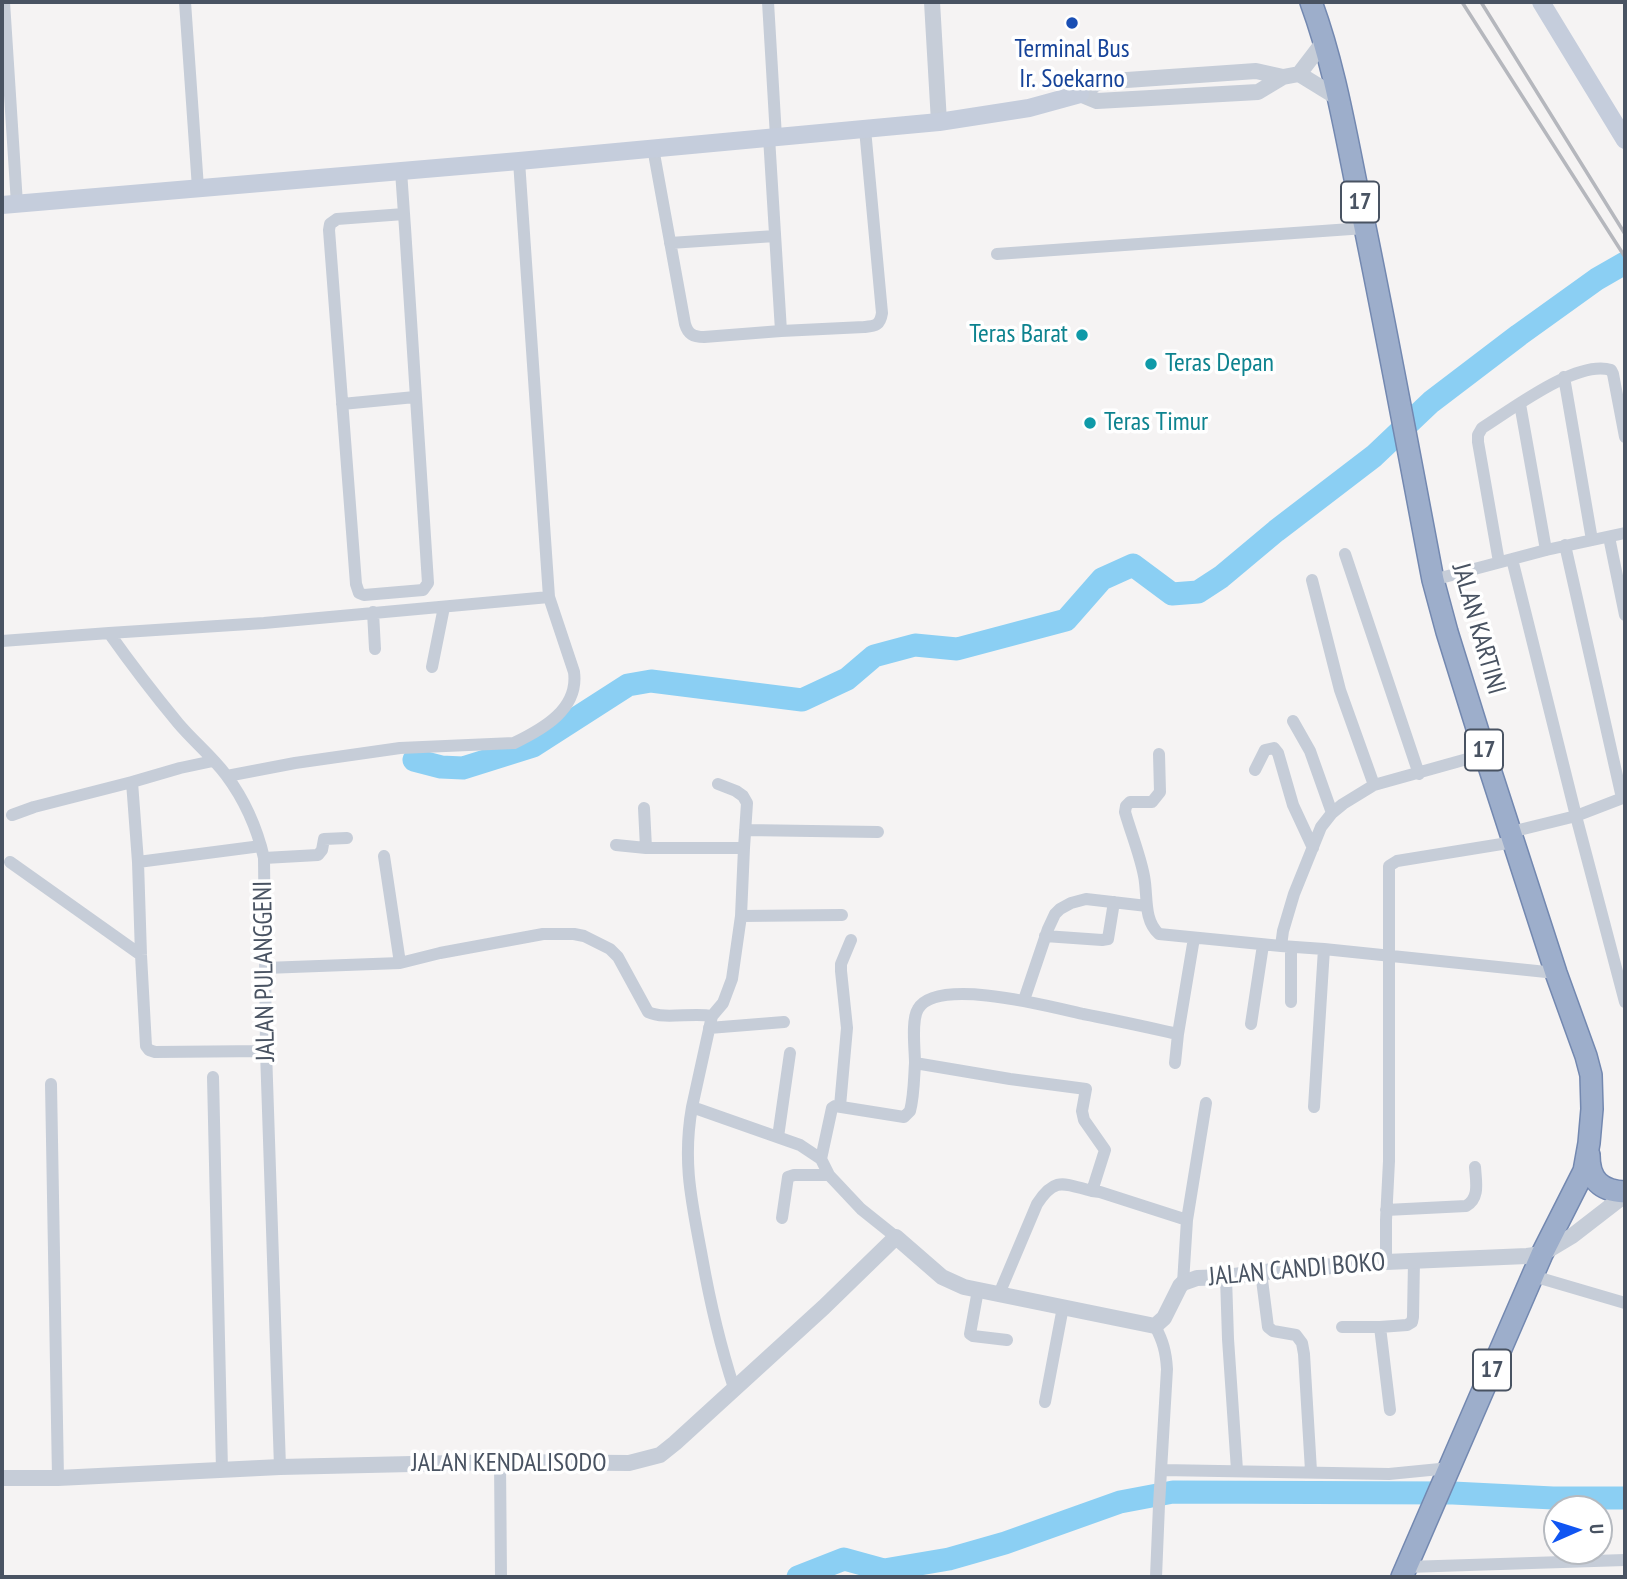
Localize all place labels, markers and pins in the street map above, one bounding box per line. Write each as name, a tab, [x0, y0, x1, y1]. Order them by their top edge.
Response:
marker: Terminal Bus Ir. Soekarno	[1064, 15, 1080, 31]
place label: Terminal Bus Ir. Soekarno	[1014, 34, 1130, 96]
place label: Teras Barat	[969, 319, 1068, 351]
marker: Teras Barat	[1074, 327, 1090, 343]
place label: Teras Depan	[1165, 348, 1274, 380]
marker: Teras Depan	[1143, 356, 1159, 372]
place label: Teras Timur	[1104, 407, 1208, 439]
marker: Teras Timur	[1082, 415, 1098, 431]

